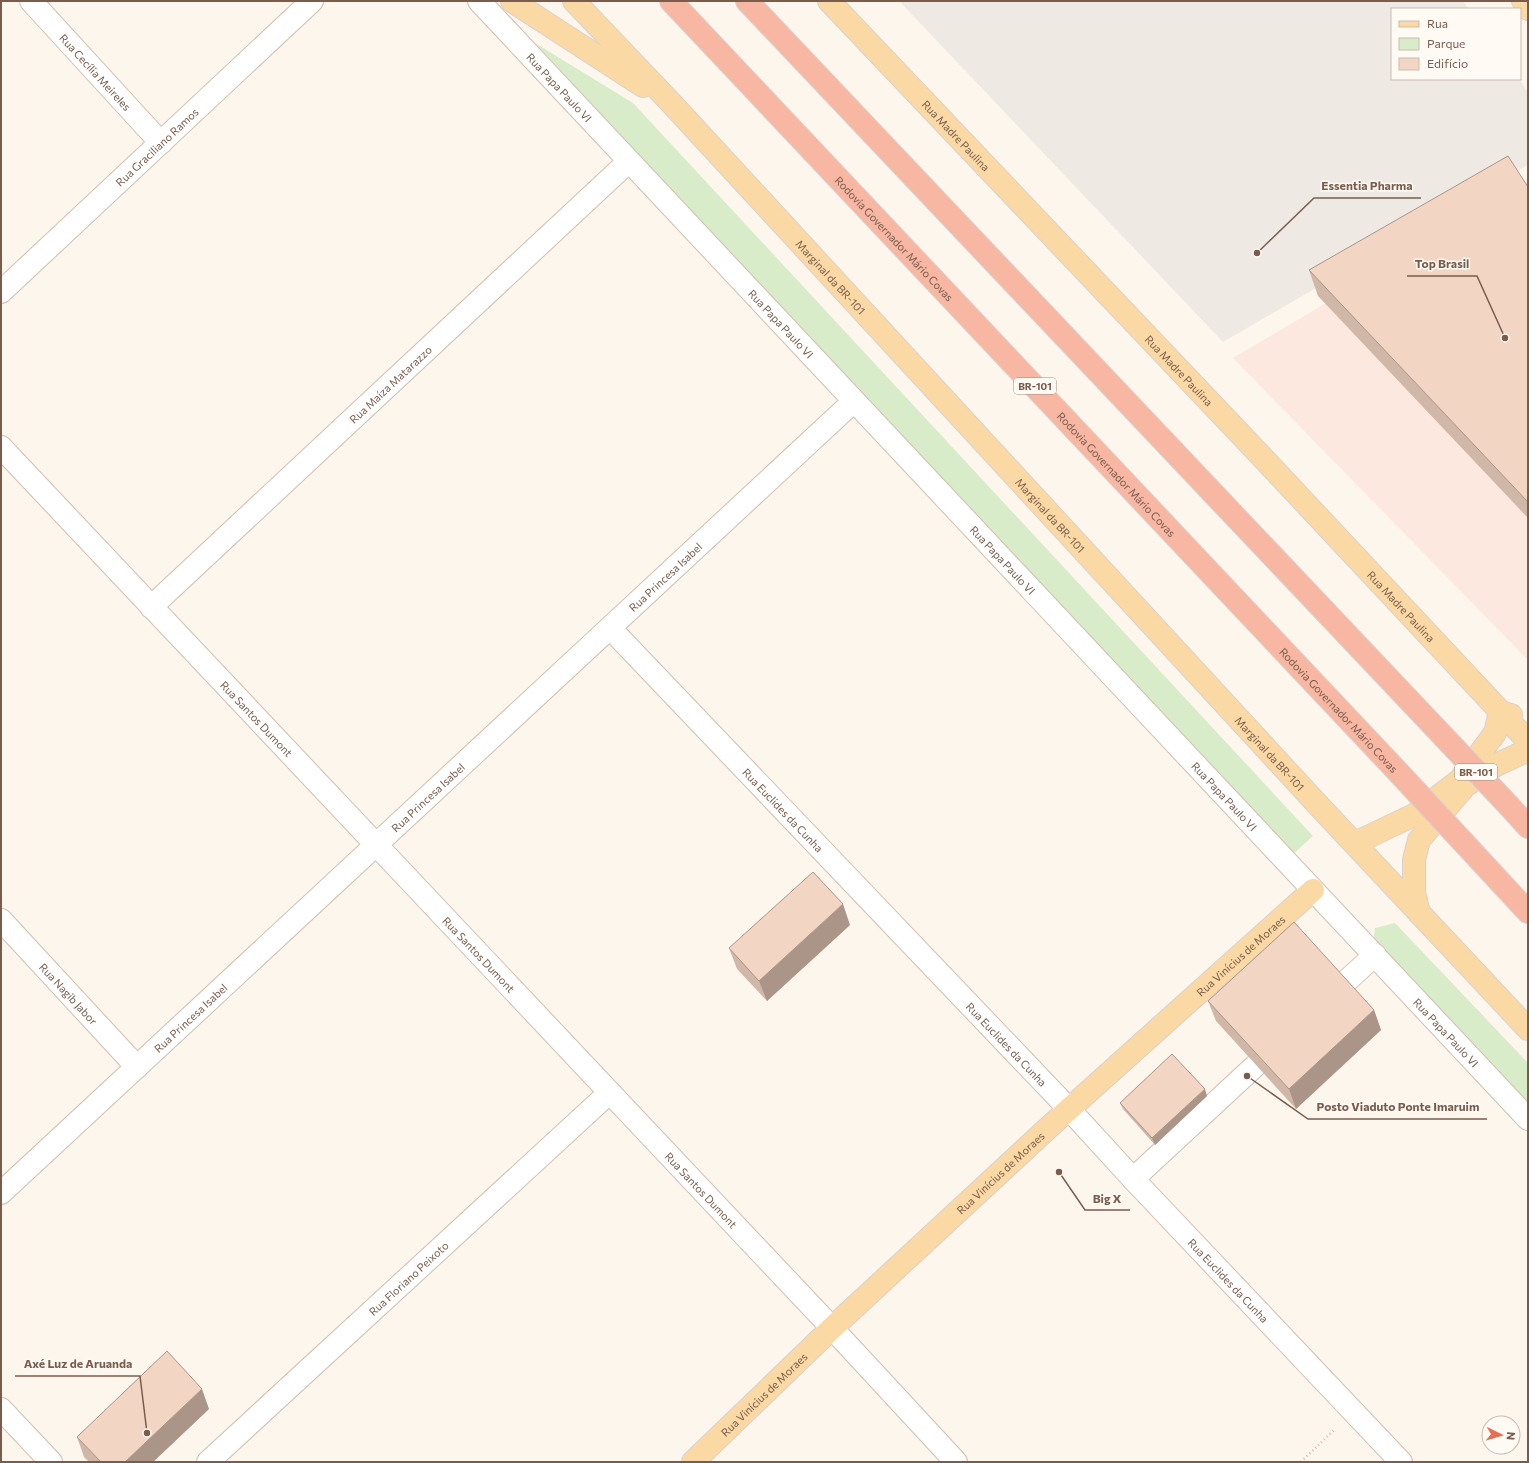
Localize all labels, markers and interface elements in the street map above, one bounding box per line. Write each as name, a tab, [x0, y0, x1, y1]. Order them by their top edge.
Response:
legend	[1391, 8, 1521, 80]
text: Rua	[1427, 16, 1448, 30]
street label: Rua Cecília Meireles	[57, 31, 134, 113]
text: Parque	[1427, 36, 1465, 50]
street label: Rua Papa Paulo VI	[524, 50, 595, 124]
text: Edifício	[1427, 56, 1468, 70]
street label: Rua Madre Paulina	[920, 97, 993, 173]
street label: Rua Graciliano Ramos	[113, 105, 201, 188]
street label: Rodovia Governador Mário Covas	[833, 173, 957, 303]
callout: Essentia Pharma	[1314, 174, 1421, 198]
text: Essentia Pharma	[1321, 178, 1413, 192]
street label: Marginal da BR-101	[794, 237, 869, 316]
callout: Top Brasil	[1407, 252, 1477, 276]
text: Top Brasil	[1415, 256, 1469, 270]
street label: Rua Papa Paulo VI	[746, 286, 817, 360]
street label: Rua Madre Paulina	[1143, 332, 1216, 408]
street label: Rua Maíza Matarazzo	[346, 342, 434, 425]
road number: BR-101	[1014, 378, 1056, 394]
street label: Rodovia Governador Mário Covas	[1055, 409, 1179, 539]
street label: Marginal da BR-101	[1013, 475, 1088, 555]
street label: Rua Papa Paulo VI	[968, 523, 1038, 597]
street label: Rua Princesa Isabel	[626, 539, 704, 614]
street label: Rua Madre Paulina	[1365, 568, 1438, 644]
street label: Rodovia Governador Mário Covas	[1277, 645, 1401, 775]
street label: Rua Santos Dumont	[218, 678, 296, 759]
street label: Marginal da BR-101	[1233, 713, 1308, 793]
street label: Rua Papa Paulo VI	[1190, 759, 1260, 833]
street label: Rua Princesa Isabel	[388, 760, 467, 834]
road number: BR-101	[1455, 764, 1497, 780]
street label: Rua Euclides da Cunha	[740, 765, 826, 854]
street label: Rua Vinícius de Moraes	[1193, 912, 1287, 998]
street label: Rua Santos Dumont	[440, 913, 518, 995]
street label: Rua Nagib Jabor	[37, 960, 101, 1027]
street label: Rua Princesa Isabel	[151, 980, 229, 1055]
street label: Rua Papa Paulo VI	[1411, 995, 1482, 1069]
street label: Rua Euclides da Cunha	[964, 999, 1050, 1089]
callout: Posto Viaduto Ponte Imaruim	[1308, 1095, 1487, 1119]
text: Posto Viaduto Ponte Imaruim	[1317, 1099, 1479, 1113]
street label: Rua Vinícius de Moraes	[953, 1129, 1046, 1216]
street label: Rua Santos Dumont	[663, 1149, 741, 1231]
callout: Big X	[1085, 1186, 1130, 1210]
text: Big X	[1093, 1191, 1122, 1205]
street label: Rua Euclides da Cunha	[1186, 1235, 1272, 1325]
street label: Rua Floriano Peixoto	[366, 1238, 451, 1318]
street label: Rua Vinícius de Moraes	[718, 1350, 809, 1438]
callout: Axé Luz de Aruanda	[15, 1352, 140, 1376]
text: Axé Luz de Aruanda	[24, 1356, 132, 1370]
north arrow	[1481, 1415, 1521, 1455]
text: N	[1505, 1431, 1518, 1441]

